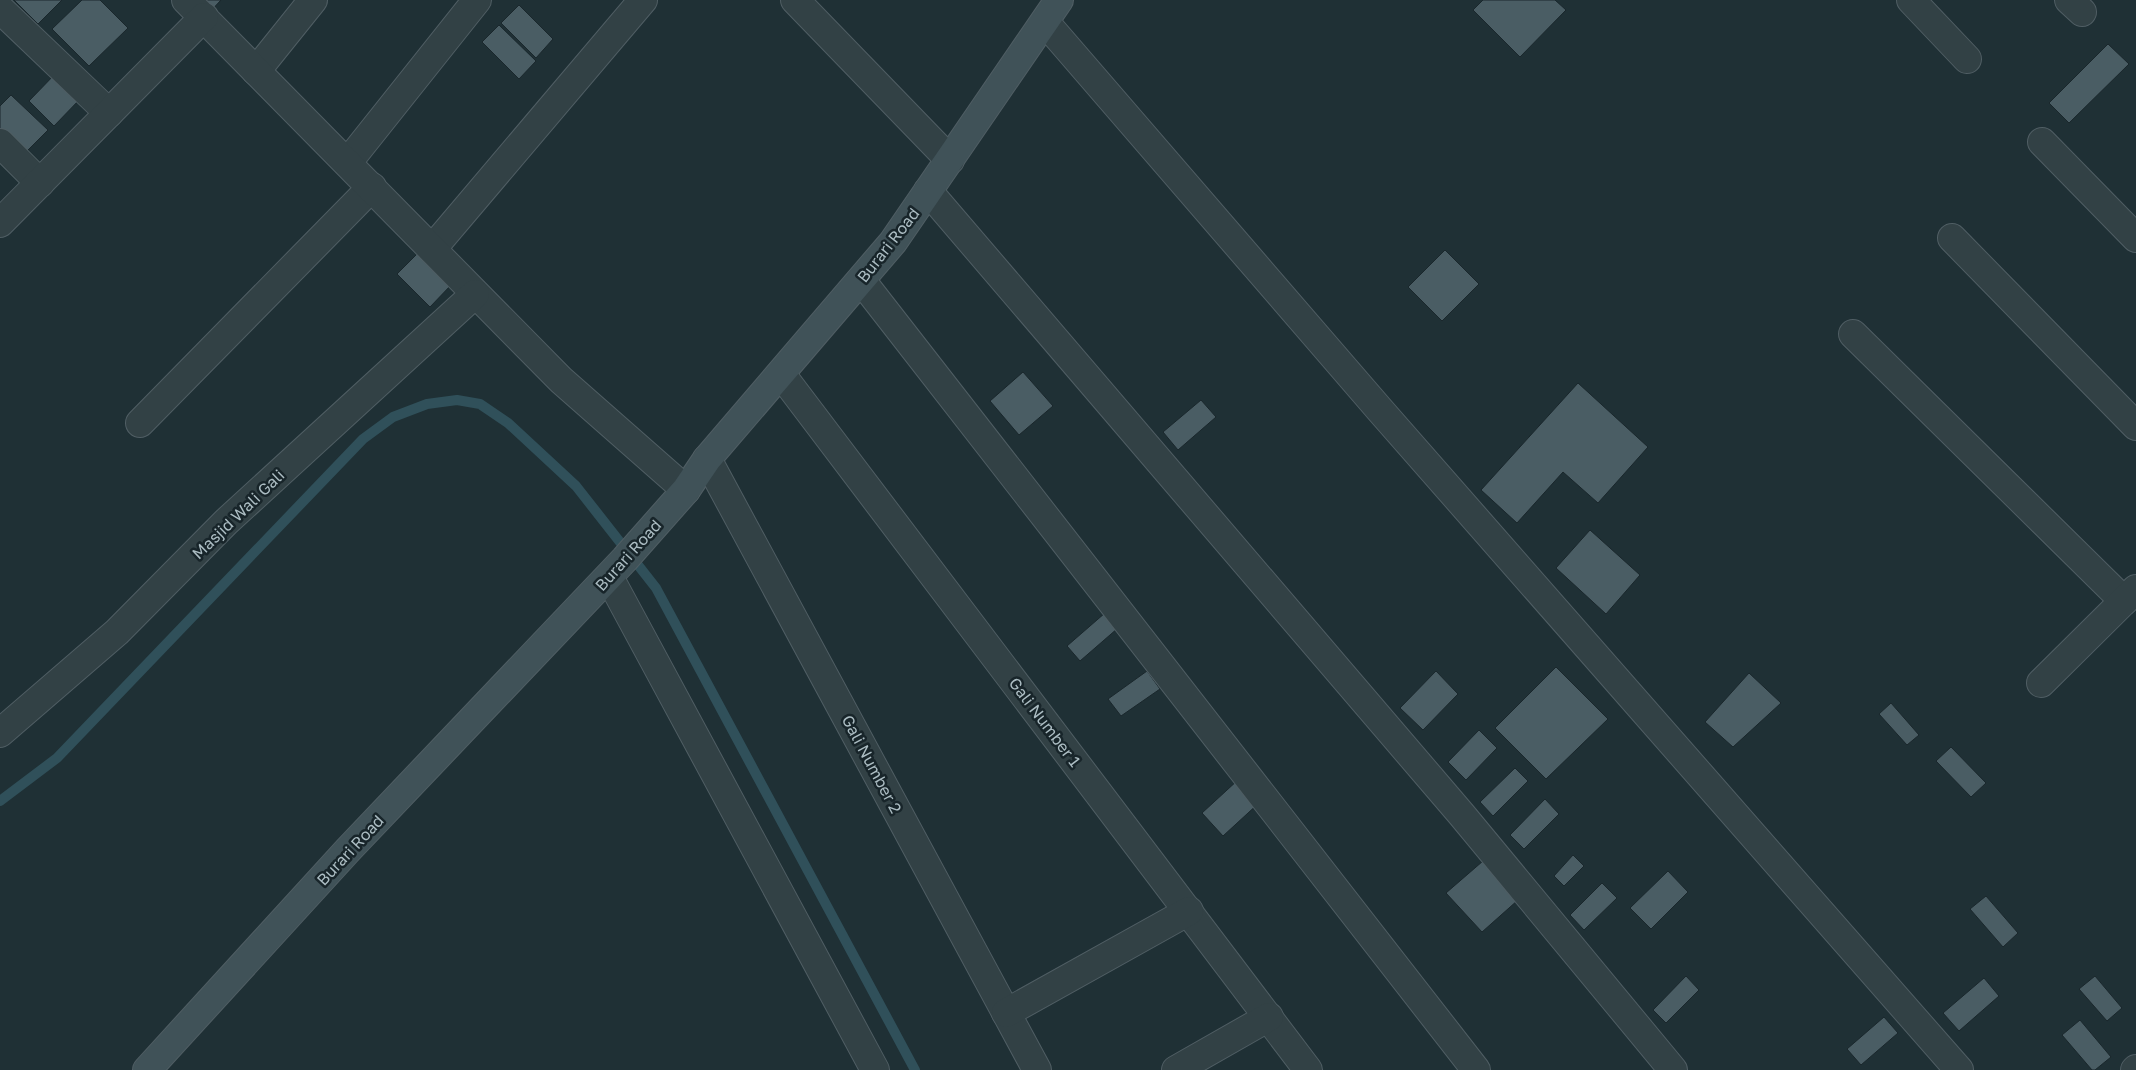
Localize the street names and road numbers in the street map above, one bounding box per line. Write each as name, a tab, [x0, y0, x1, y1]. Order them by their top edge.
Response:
street label: Burari Road	[853, 204, 923, 286]
street label: Masjid Wali Gali	[188, 465, 288, 563]
street label: Burari Road	[591, 515, 665, 595]
street label: Gali Number 1	[1005, 673, 1085, 771]
street label: Gali Number 2	[838, 711, 906, 817]
street label: Burari Road	[312, 811, 388, 889]

